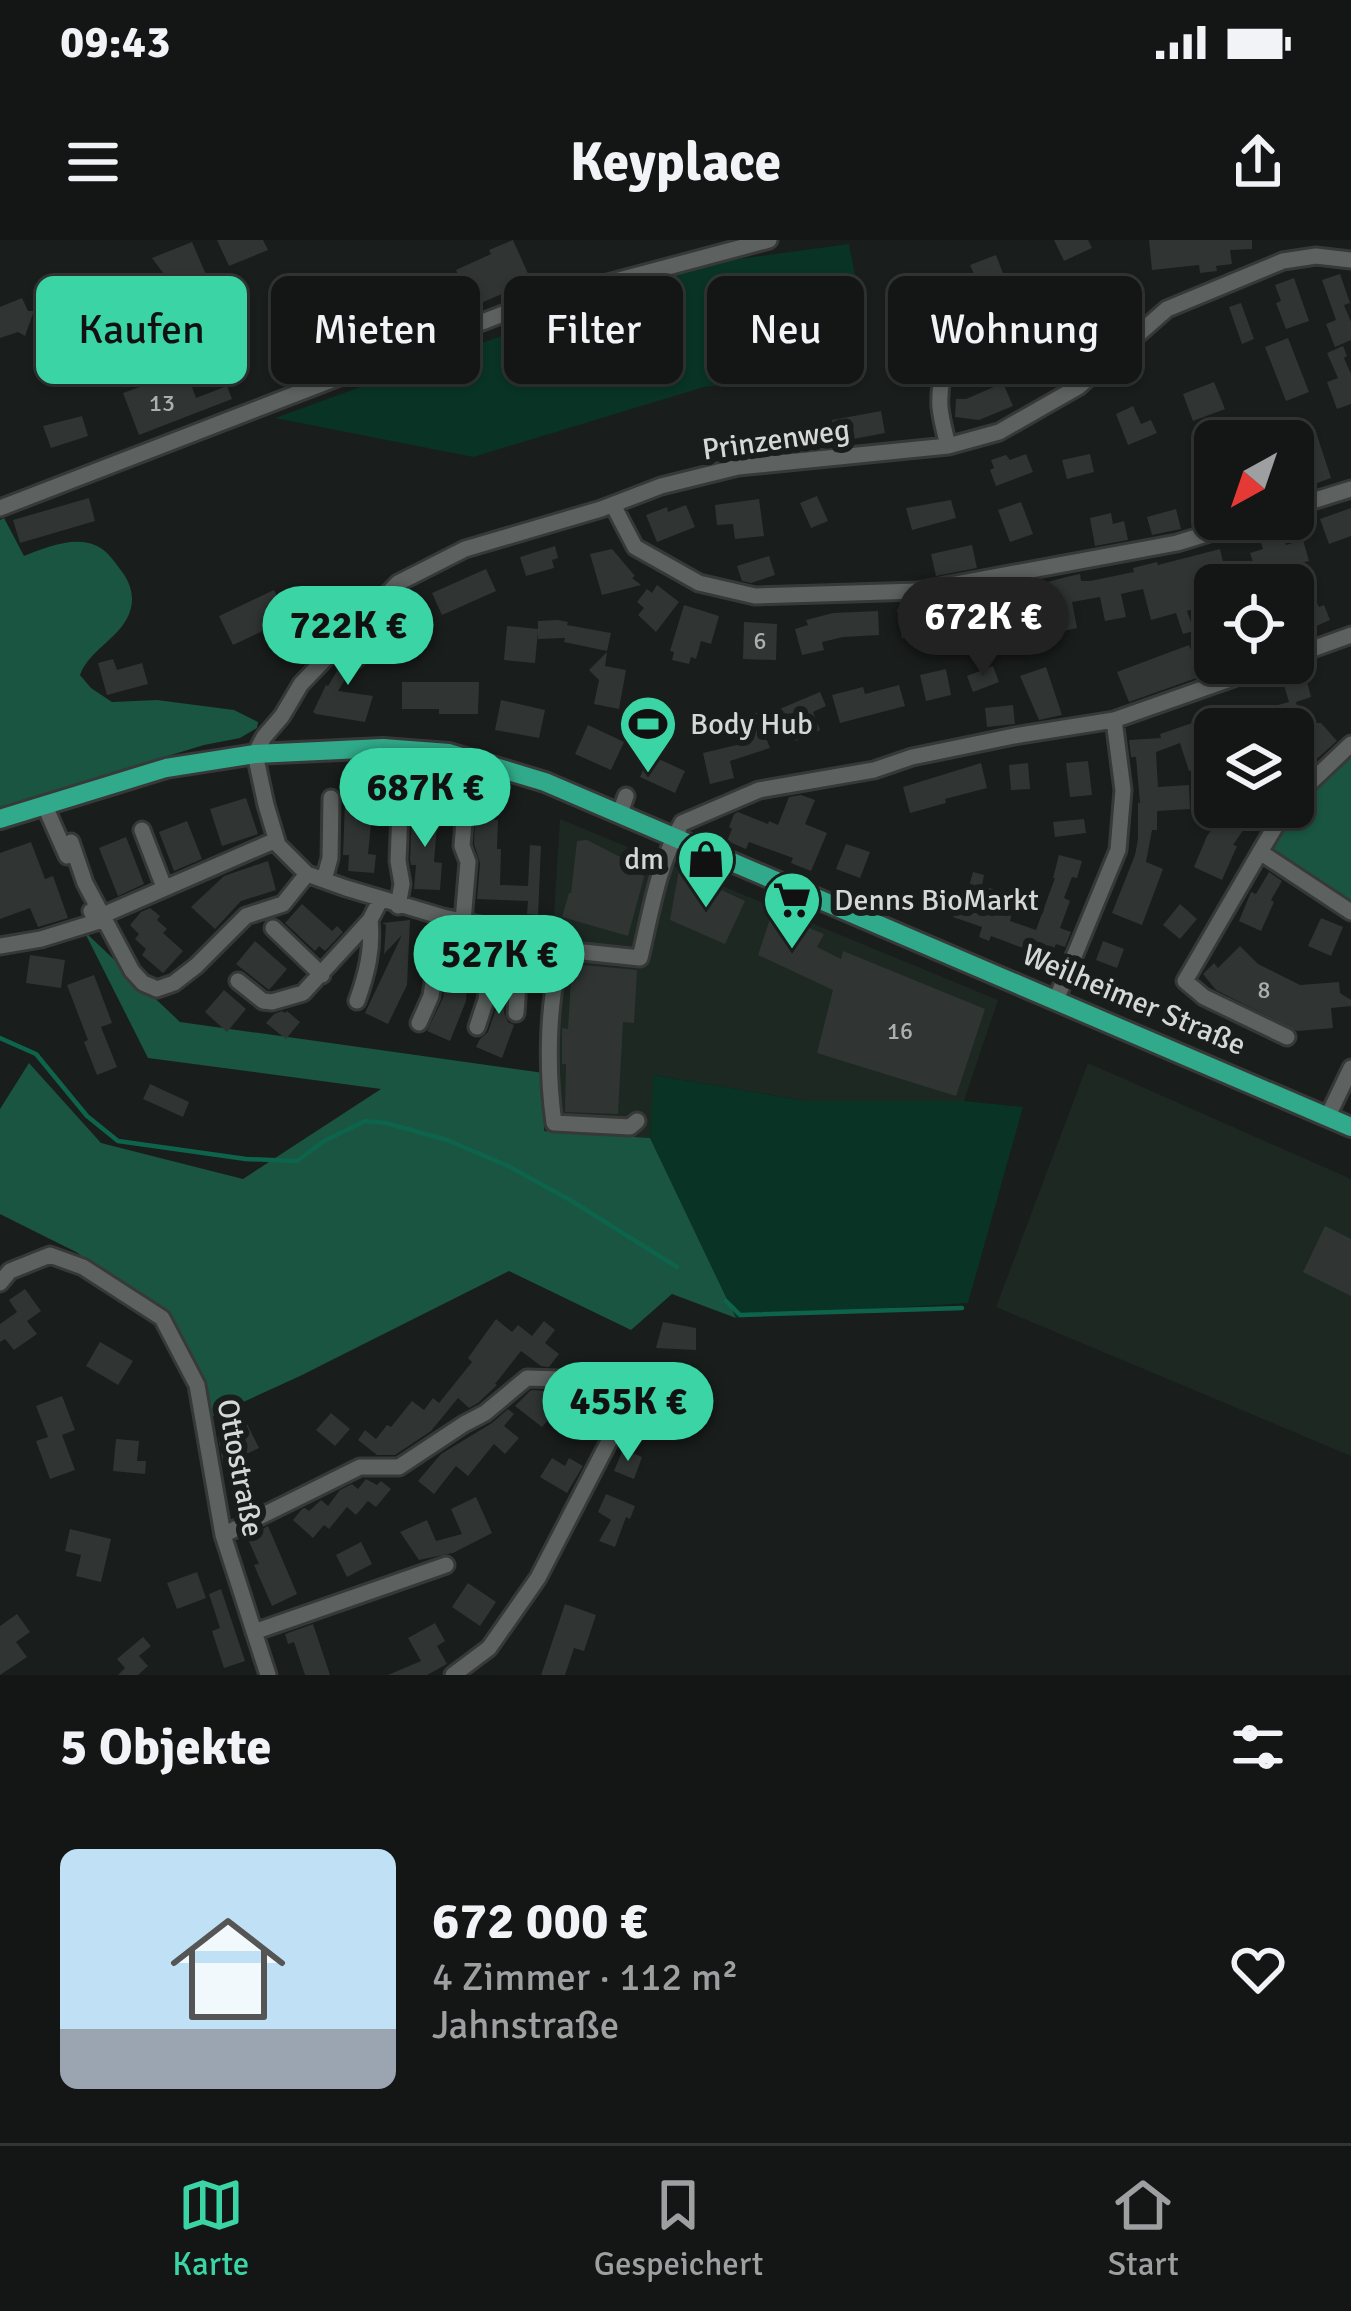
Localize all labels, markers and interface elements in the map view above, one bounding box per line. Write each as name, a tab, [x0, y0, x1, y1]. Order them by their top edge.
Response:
text: 09:43	[60, 15, 170, 70]
icon: menu	[60, 129, 126, 195]
text: Keyplace	[570, 129, 781, 196]
icon: share	[1225, 129, 1291, 195]
chip: Kaufen	[36, 276, 247, 384]
chip: Mieten	[271, 276, 480, 384]
chip: Filter	[504, 276, 683, 384]
chip: Neu	[707, 276, 864, 384]
chip: Wohnung	[888, 276, 1142, 384]
house number: 13	[149, 388, 175, 418]
street label: Prinzenweg	[700, 411, 852, 469]
north arrow	[1194, 420, 1314, 540]
map controls	[1194, 420, 1314, 828]
button: locate	[1194, 564, 1314, 684]
pin: 672K €	[885, 577, 1081, 679]
pin: 722K €	[250, 586, 446, 688]
text: 672K €	[924, 592, 1042, 640]
text: 722K €	[289, 601, 407, 649]
house number: 6	[754, 626, 766, 656]
sports icon: Body Hub	[617, 693, 679, 775]
place label: Body Hub	[690, 706, 813, 743]
button: layers	[1194, 708, 1314, 828]
pin: 687K €	[327, 748, 523, 850]
text: 687K €	[366, 763, 484, 811]
shop icon: dm	[675, 828, 737, 910]
place label: dm	[624, 841, 664, 878]
supermarket icon: Denns BioMarkt	[761, 869, 823, 951]
place label: Denns BioMarkt	[834, 882, 1039, 919]
pin: 527K €	[401, 915, 597, 1017]
text: 527K €	[440, 930, 558, 978]
street label: Weilheimer Straße	[1017, 936, 1251, 1064]
house number: 8	[1258, 975, 1270, 1005]
house number: 16	[887, 1016, 913, 1046]
pin: 455K €	[530, 1362, 726, 1464]
text: 455K €	[569, 1377, 687, 1425]
street label: Ottostraße	[209, 1396, 271, 1540]
icon: filters	[1225, 1714, 1291, 1780]
text: 5 Objekte	[60, 1716, 272, 1779]
text: 672 000 €	[432, 1890, 647, 1953]
icon: home	[156, 1897, 300, 2041]
icon: heart	[1225, 1936, 1291, 2002]
text: 4 Zimmer · 112 m²	[432, 1953, 738, 2001]
text: Jahnstraße	[432, 2001, 619, 2049]
tab: Karte	[172, 2172, 249, 2285]
tab: Gespeichert	[594, 2172, 763, 2285]
tab: Start	[1108, 2172, 1179, 2285]

